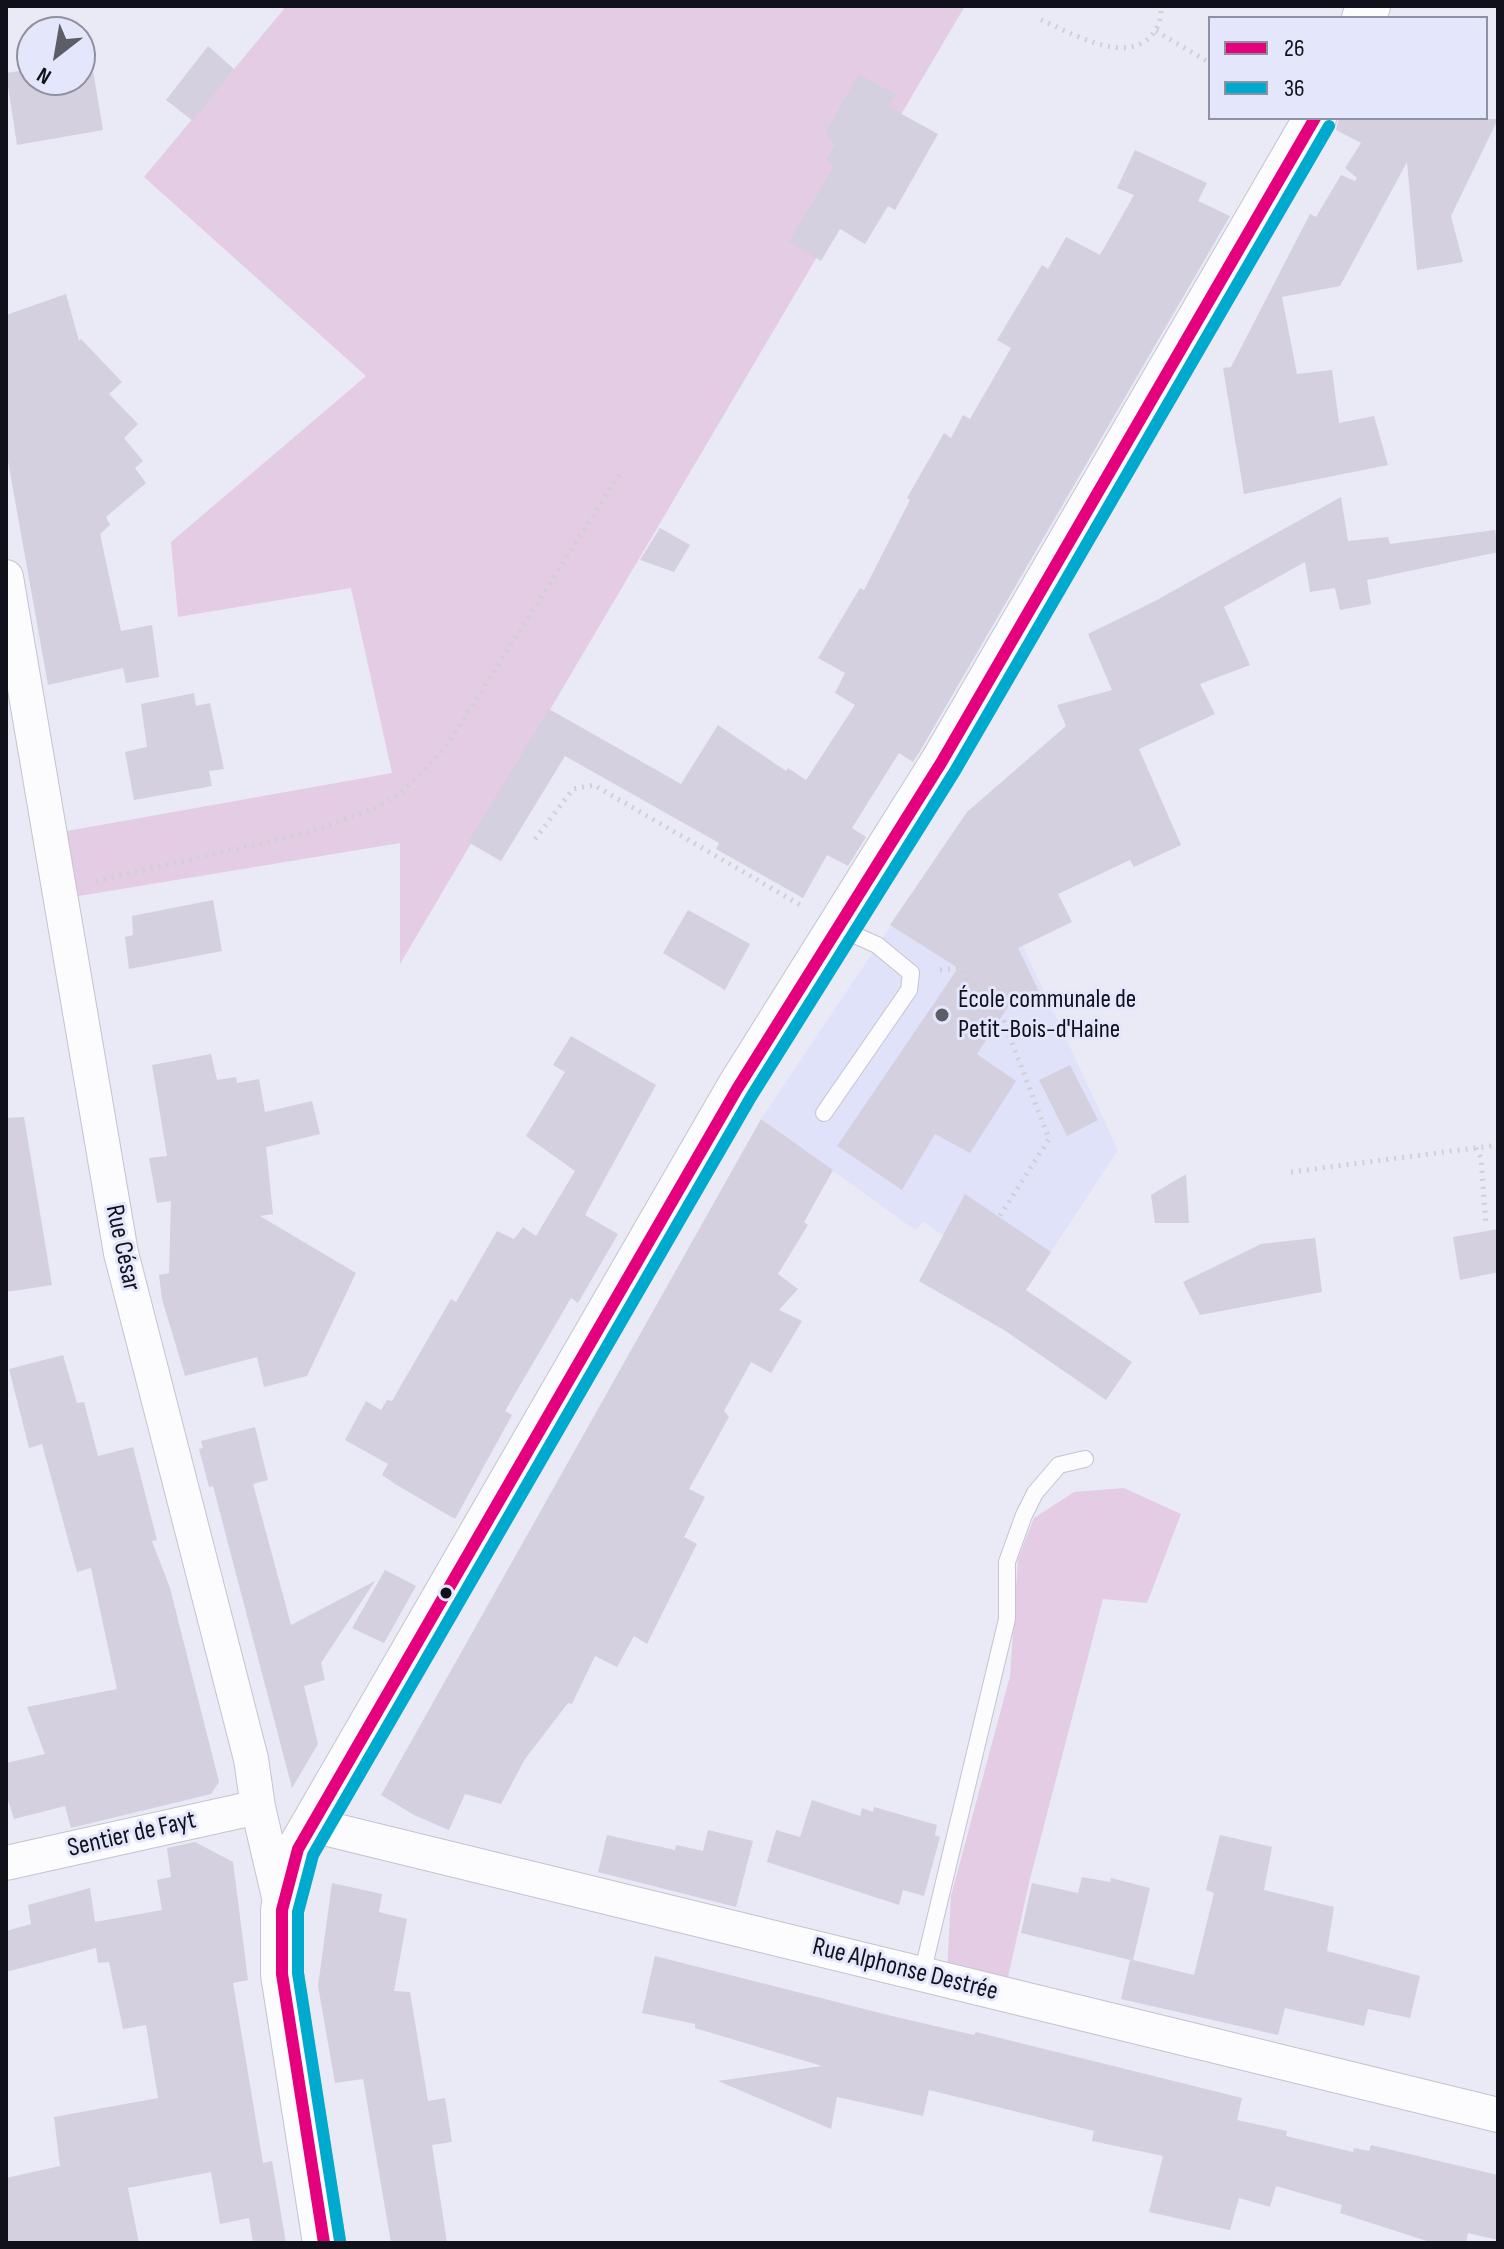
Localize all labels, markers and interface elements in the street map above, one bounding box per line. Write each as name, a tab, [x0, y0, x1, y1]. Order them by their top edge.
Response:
north arrow	[16, 16, 96, 96]
legend	[1208, 16, 1488, 120]
text: 26	[1284, 34, 1304, 63]
text: N	[32, 61, 56, 90]
text: 36	[1284, 74, 1305, 103]
place label: École communale de Petit-Bois-d'Haine	[958, 984, 1136, 1046]
marker: École communale de Petit-Bois-d'Haine	[933, 1006, 951, 1024]
street label: Rue César	[98, 1202, 146, 1294]
unlabelled marker	[438, 1585, 454, 1601]
street label: Sentier de Fayt	[65, 1805, 199, 1865]
street label: Rue Alphonse Destrée	[809, 1932, 1001, 2008]

